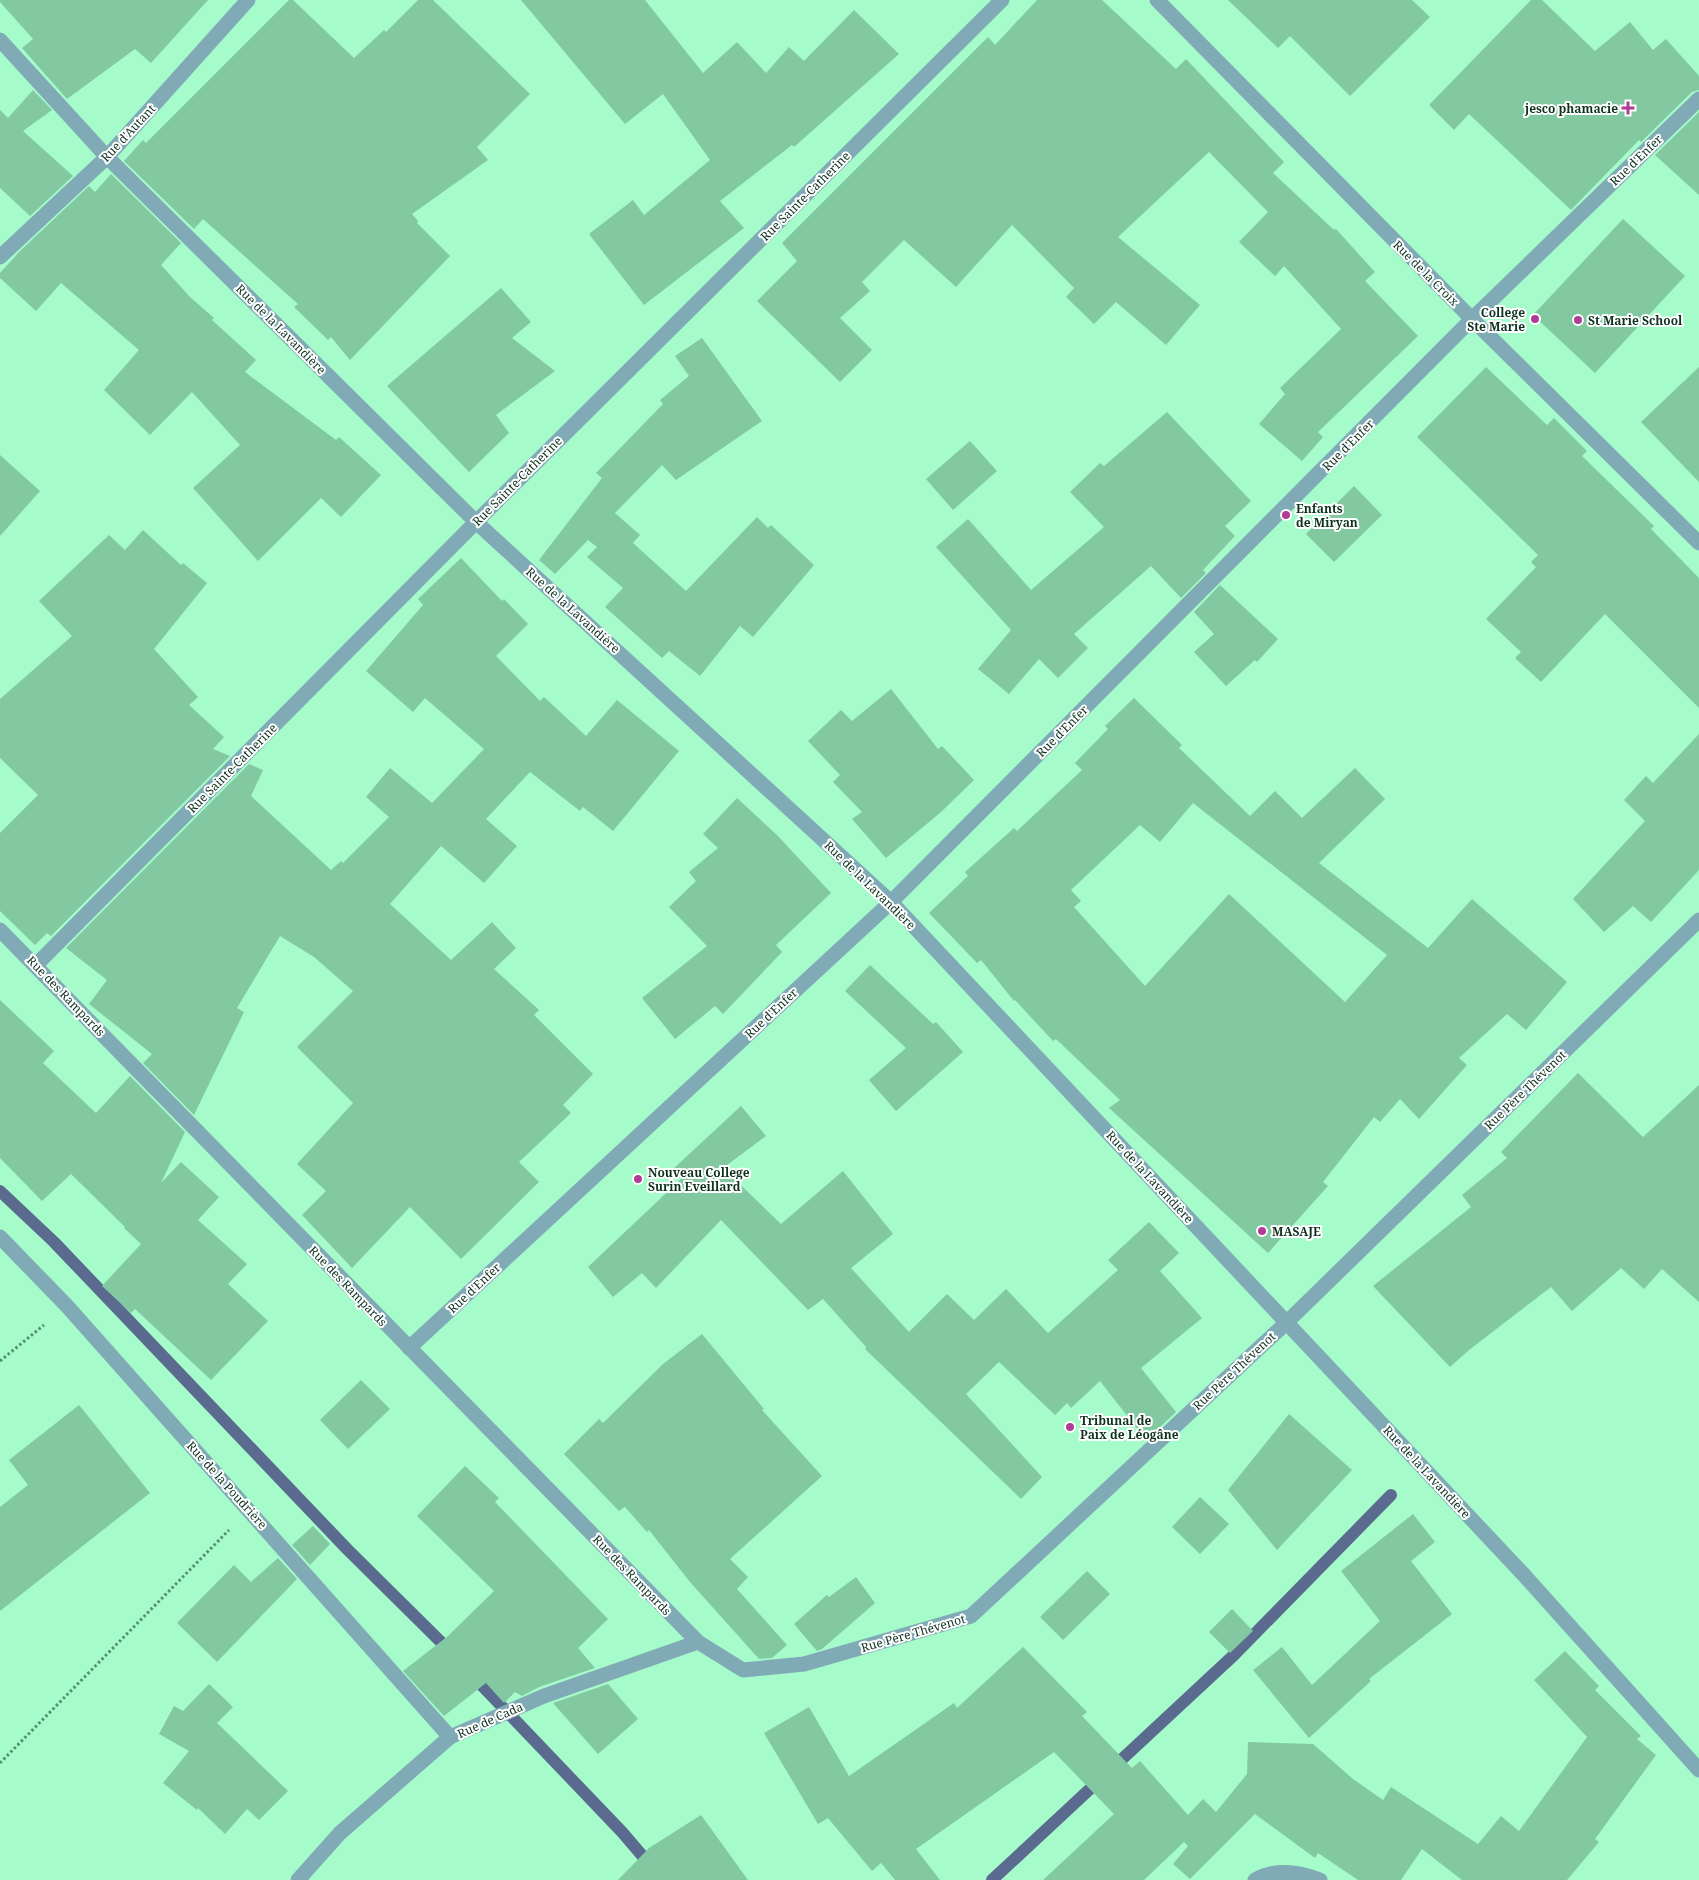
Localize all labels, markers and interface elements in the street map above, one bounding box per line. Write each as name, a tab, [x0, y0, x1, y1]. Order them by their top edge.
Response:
place label: jesco phamacie	[1524, 100, 1618, 117]
street label: Rue d'Autant	[97, 101, 159, 165]
marker: jesco phamacie	[1622, 102, 1634, 114]
street label: Rue d'Enfer	[1606, 130, 1666, 189]
street label: Rue Sainte-Catherine	[756, 147, 854, 245]
street label: Rue de la Croix	[1389, 236, 1463, 310]
street label: Rue de la Lavandière	[232, 280, 330, 378]
place label: College Ste Marie	[1467, 304, 1525, 335]
place label: St Marie School	[1588, 312, 1683, 329]
marker: College Ste Marie	[1529, 313, 1541, 325]
marker: St Marie School	[1572, 314, 1584, 326]
street label: Rue d'Enfer	[1318, 415, 1378, 475]
street label: Rue Sainte-Catherine	[468, 432, 566, 530]
place label: Enfants de Miryan	[1296, 500, 1358, 531]
marker: Enfants de Miryan	[1280, 509, 1292, 521]
street label: Rue de la Lavandière	[522, 563, 624, 657]
street label: Rue d'Enfer	[1032, 701, 1092, 761]
street label: Rue Sainte-Catherine	[183, 719, 281, 817]
street label: Rue de la Lavandière	[821, 837, 919, 933]
street label: Rue des Rampards	[23, 952, 109, 1040]
street label: Rue d'Enfer	[741, 984, 801, 1042]
street label: Rue Père Thévenot	[1480, 1047, 1570, 1133]
street label: Rue de la Lavandière	[1103, 1127, 1197, 1227]
place label: Nouveau College Surin Eveillard	[648, 1164, 750, 1195]
marker: Nouveau College Surin Eveillard	[632, 1173, 644, 1185]
place label: MASAJE	[1272, 1223, 1321, 1240]
marker: MASAJE	[1256, 1225, 1268, 1237]
street label: Rue des Rampards	[305, 1242, 391, 1330]
street label: Rue d'Enfer	[444, 1259, 504, 1317]
street label: Rue Père Thévenot	[1189, 1328, 1279, 1414]
place label: Tribunal de Paix de Léogâne	[1080, 1412, 1179, 1443]
marker: Tribunal de Paix de Léogâne	[1064, 1421, 1076, 1433]
street label: Rue de la Lavandière	[1380, 1422, 1474, 1522]
street label: Rue de la Poudrière	[183, 1437, 271, 1533]
street label: Rue des Rampards	[589, 1531, 675, 1619]
street label: Rue Père Thévenot	[859, 1610, 967, 1656]
street label: Rue de Cada	[454, 1698, 526, 1742]

